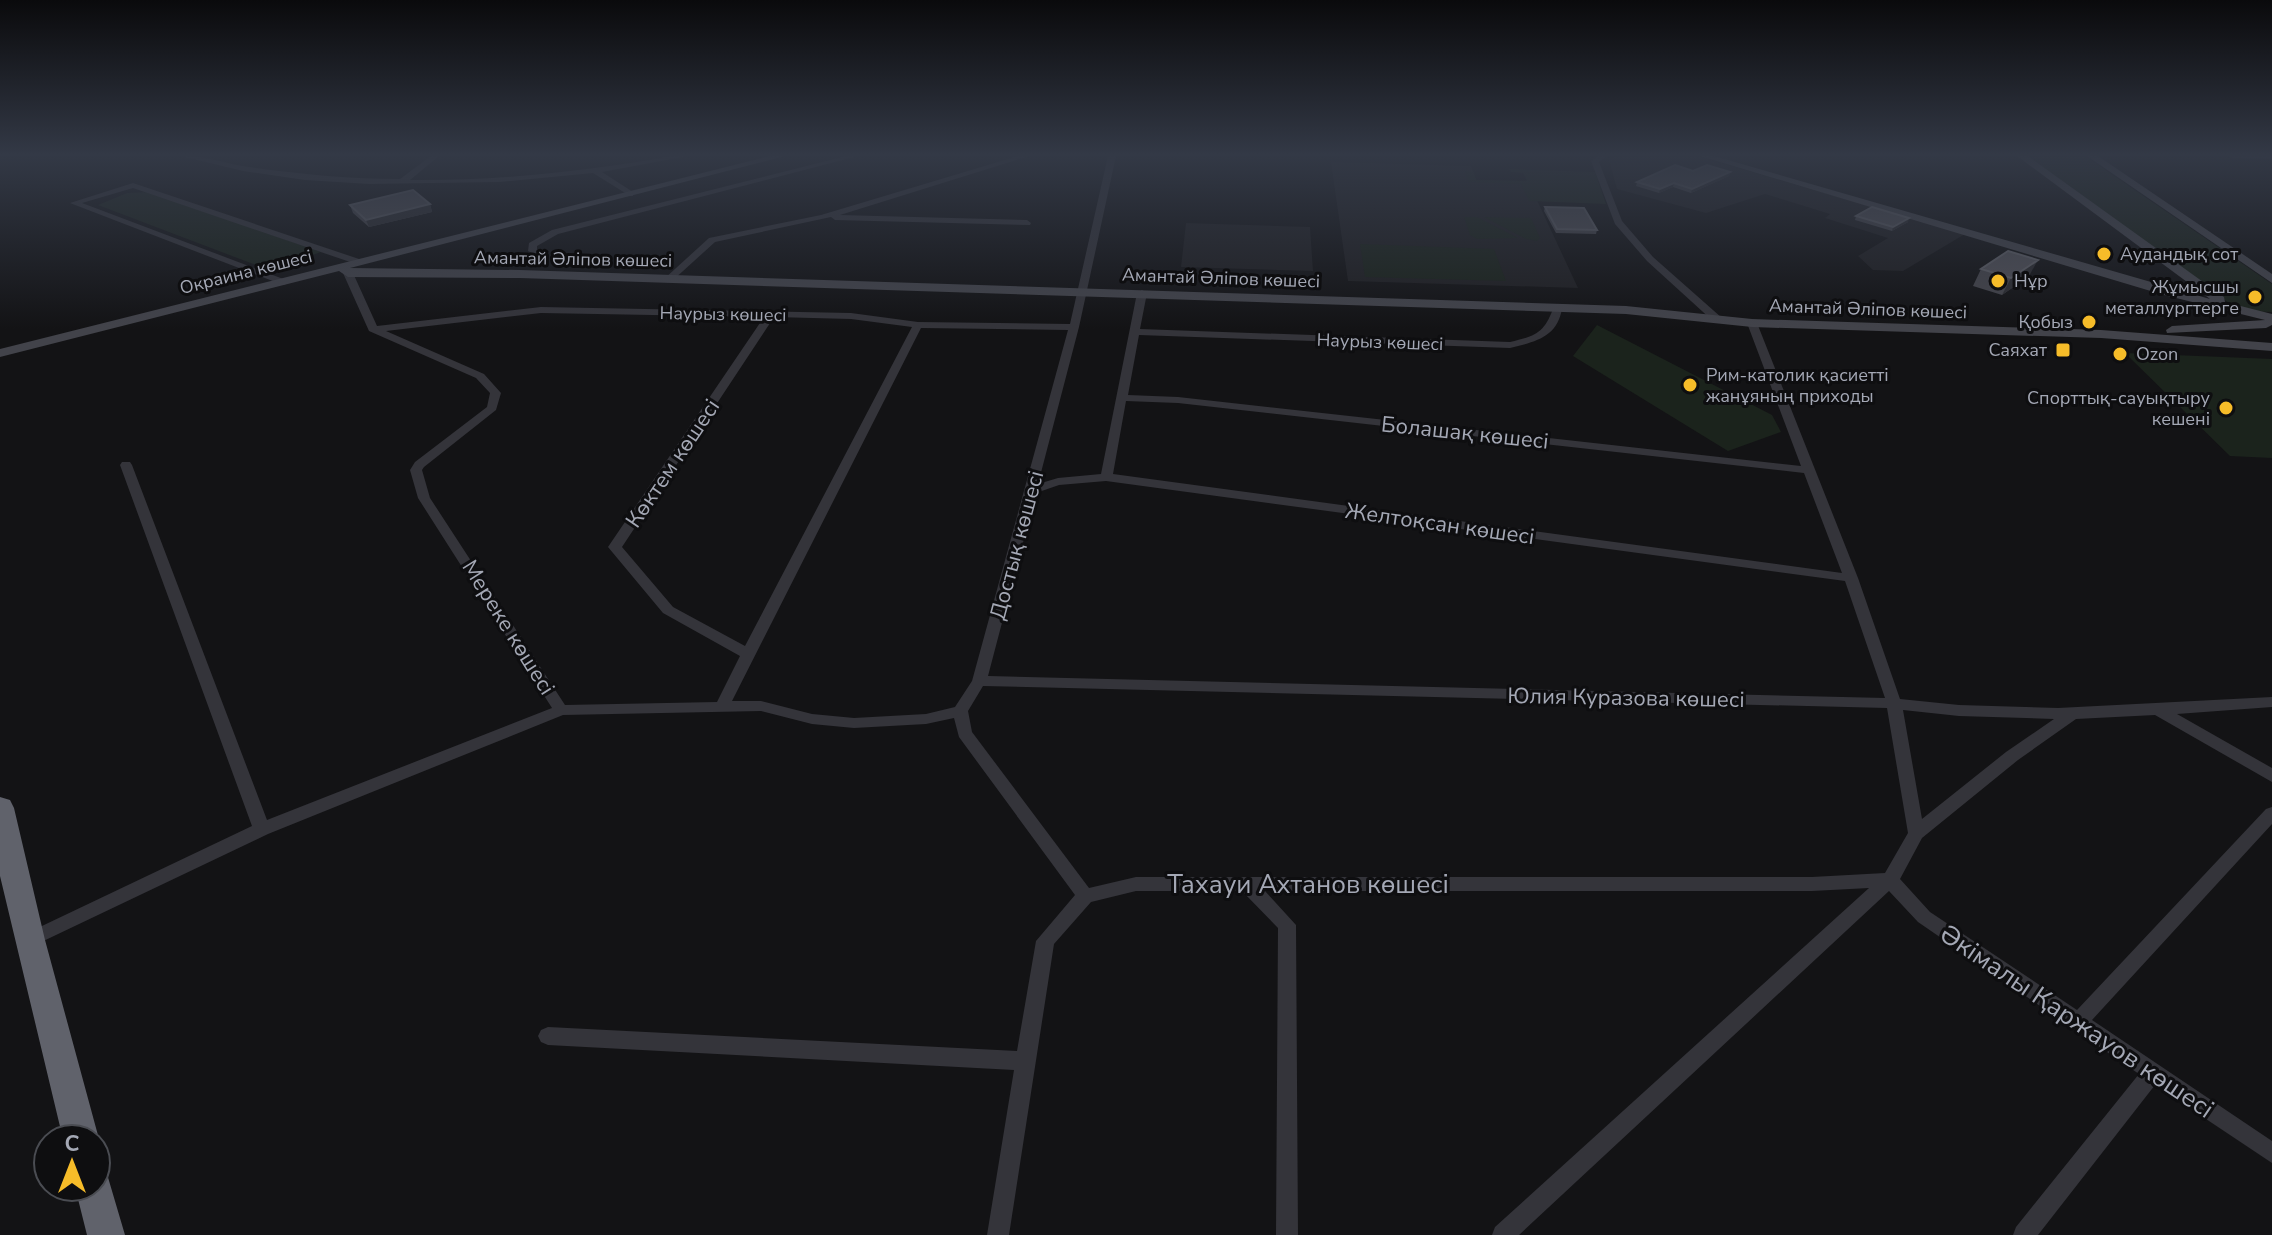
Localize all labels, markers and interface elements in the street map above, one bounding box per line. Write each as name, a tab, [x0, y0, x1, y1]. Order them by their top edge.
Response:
place label: Аудандық сот	[2120, 242, 2238, 266]
street label: Окраина көшесі	[177, 244, 315, 300]
street label: Амантай Әліпов көшесі	[474, 245, 672, 273]
marker: Аудандық сот	[2095, 245, 2113, 263]
street label: Амантай Әліпов көшесі	[1122, 263, 1320, 293]
place label: Нұр	[2014, 269, 2048, 293]
marker: Нұр	[1989, 272, 2007, 290]
place label: Жұмысшы металлургтерге	[2105, 275, 2239, 320]
marker: Жұмысшы металлургтерге	[2246, 288, 2264, 306]
street label: Амантай Әліпов көшесі	[1769, 294, 1967, 324]
street label: Наурыз көшесі	[659, 301, 787, 327]
place label: Қобыз	[2018, 310, 2073, 334]
marker: Қобыз	[2080, 313, 2098, 331]
street label: Наурыз көшесі	[1316, 328, 1444, 356]
place label: Саяхат	[1988, 338, 2047, 362]
marker: Саяхат	[2054, 341, 2072, 359]
place label: Ozon	[2136, 342, 2178, 366]
marker: Ozon	[2111, 345, 2129, 363]
place label: Рим-католик қасиетті жанұяның приходы	[1706, 363, 1889, 408]
marker: Рим-католик қасиетті жанұяның приходы	[1681, 376, 1699, 394]
place label: Спорттық-сауықтыру кешені	[2027, 386, 2211, 431]
street label: Көктем көшесі	[619, 393, 727, 534]
marker: Спорттық-сауықтыру кешені	[2217, 399, 2235, 417]
street label: Болашақ көшесі	[1380, 409, 1550, 457]
street label: Достық көшесі	[983, 467, 1051, 623]
street label: Желтоқсан көшесі	[1343, 496, 1536, 552]
street label: Мереке көшесі	[455, 554, 562, 701]
street label: Юлия Куразова көшесі	[1507, 681, 1745, 715]
street label: Тахауи Ахтанов көшесі	[1167, 867, 1449, 902]
street label: Әкімалы Қаржауов көшесі	[1933, 916, 2221, 1126]
north arrow	[32, 1123, 112, 1203]
text: С	[65, 1129, 80, 1159]

